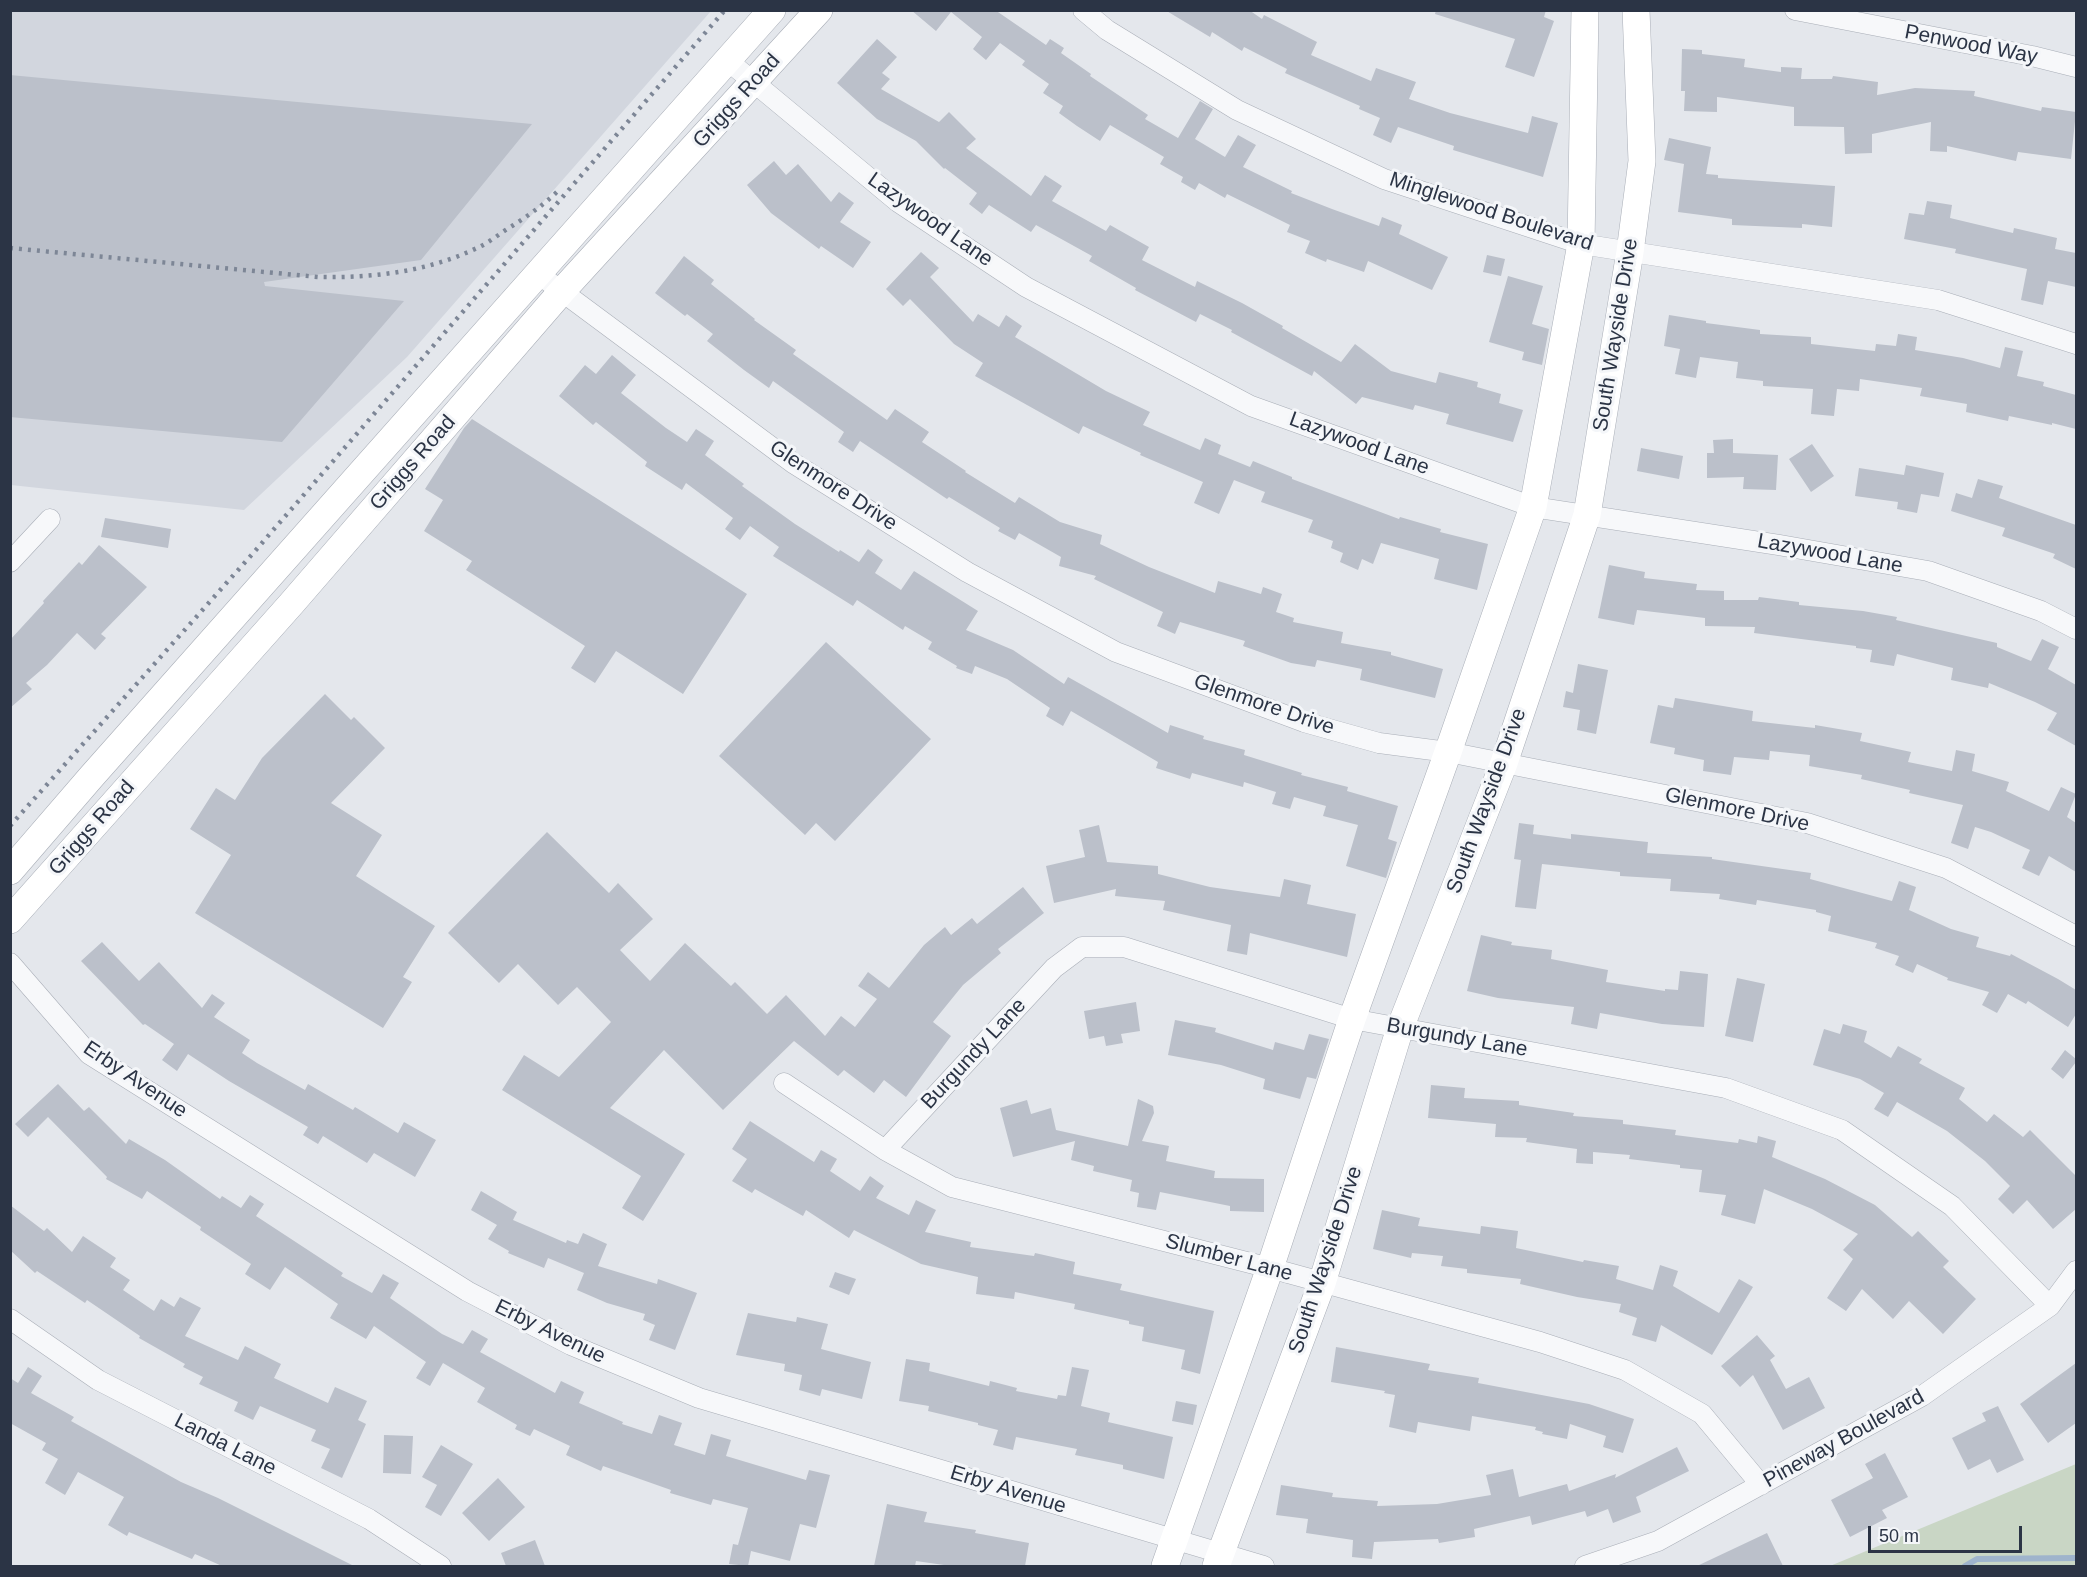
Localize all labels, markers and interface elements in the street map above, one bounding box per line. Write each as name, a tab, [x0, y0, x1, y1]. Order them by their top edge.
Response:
street label: Penwood Way	[1903, 20, 2039, 70]
street label: Griggs Road	[688, 49, 786, 153]
street label: Lazywood Lane	[863, 167, 997, 273]
street label: Minglewood Boulevard	[1386, 167, 1596, 257]
street label: South Wayside Drive	[1588, 237, 1644, 433]
street label: Lazywood Lane	[1286, 407, 1432, 481]
street label: Griggs Road	[365, 410, 461, 516]
street label: Glenmore Drive	[764, 435, 902, 537]
street label: Lazywood Lane	[1755, 529, 1905, 579]
street label: Glenmore Drive	[1190, 669, 1338, 741]
street label: South Wayside Drive	[1442, 705, 1532, 897]
street label: Griggs Road	[44, 775, 140, 881]
street label: Glenmore Drive	[1662, 782, 1812, 838]
street label: Burgundy Lane	[916, 993, 1032, 1115]
street label: Burgundy Lane	[1385, 1013, 1529, 1063]
street label: Erby Avenue	[78, 1036, 192, 1124]
street label: South Wayside Drive	[1284, 1163, 1368, 1357]
street label: Slumber Lane	[1163, 1229, 1295, 1287]
street label: Erby Avenue	[491, 1294, 609, 1370]
street label: Pineway Boulevard	[1759, 1384, 1929, 1494]
street label: Landa Lane	[170, 1409, 280, 1481]
street label: Erby Avenue	[947, 1460, 1069, 1520]
scale bar	[1871, 1514, 2026, 1552]
text: 50 m	[1879, 1526, 1919, 1546]

